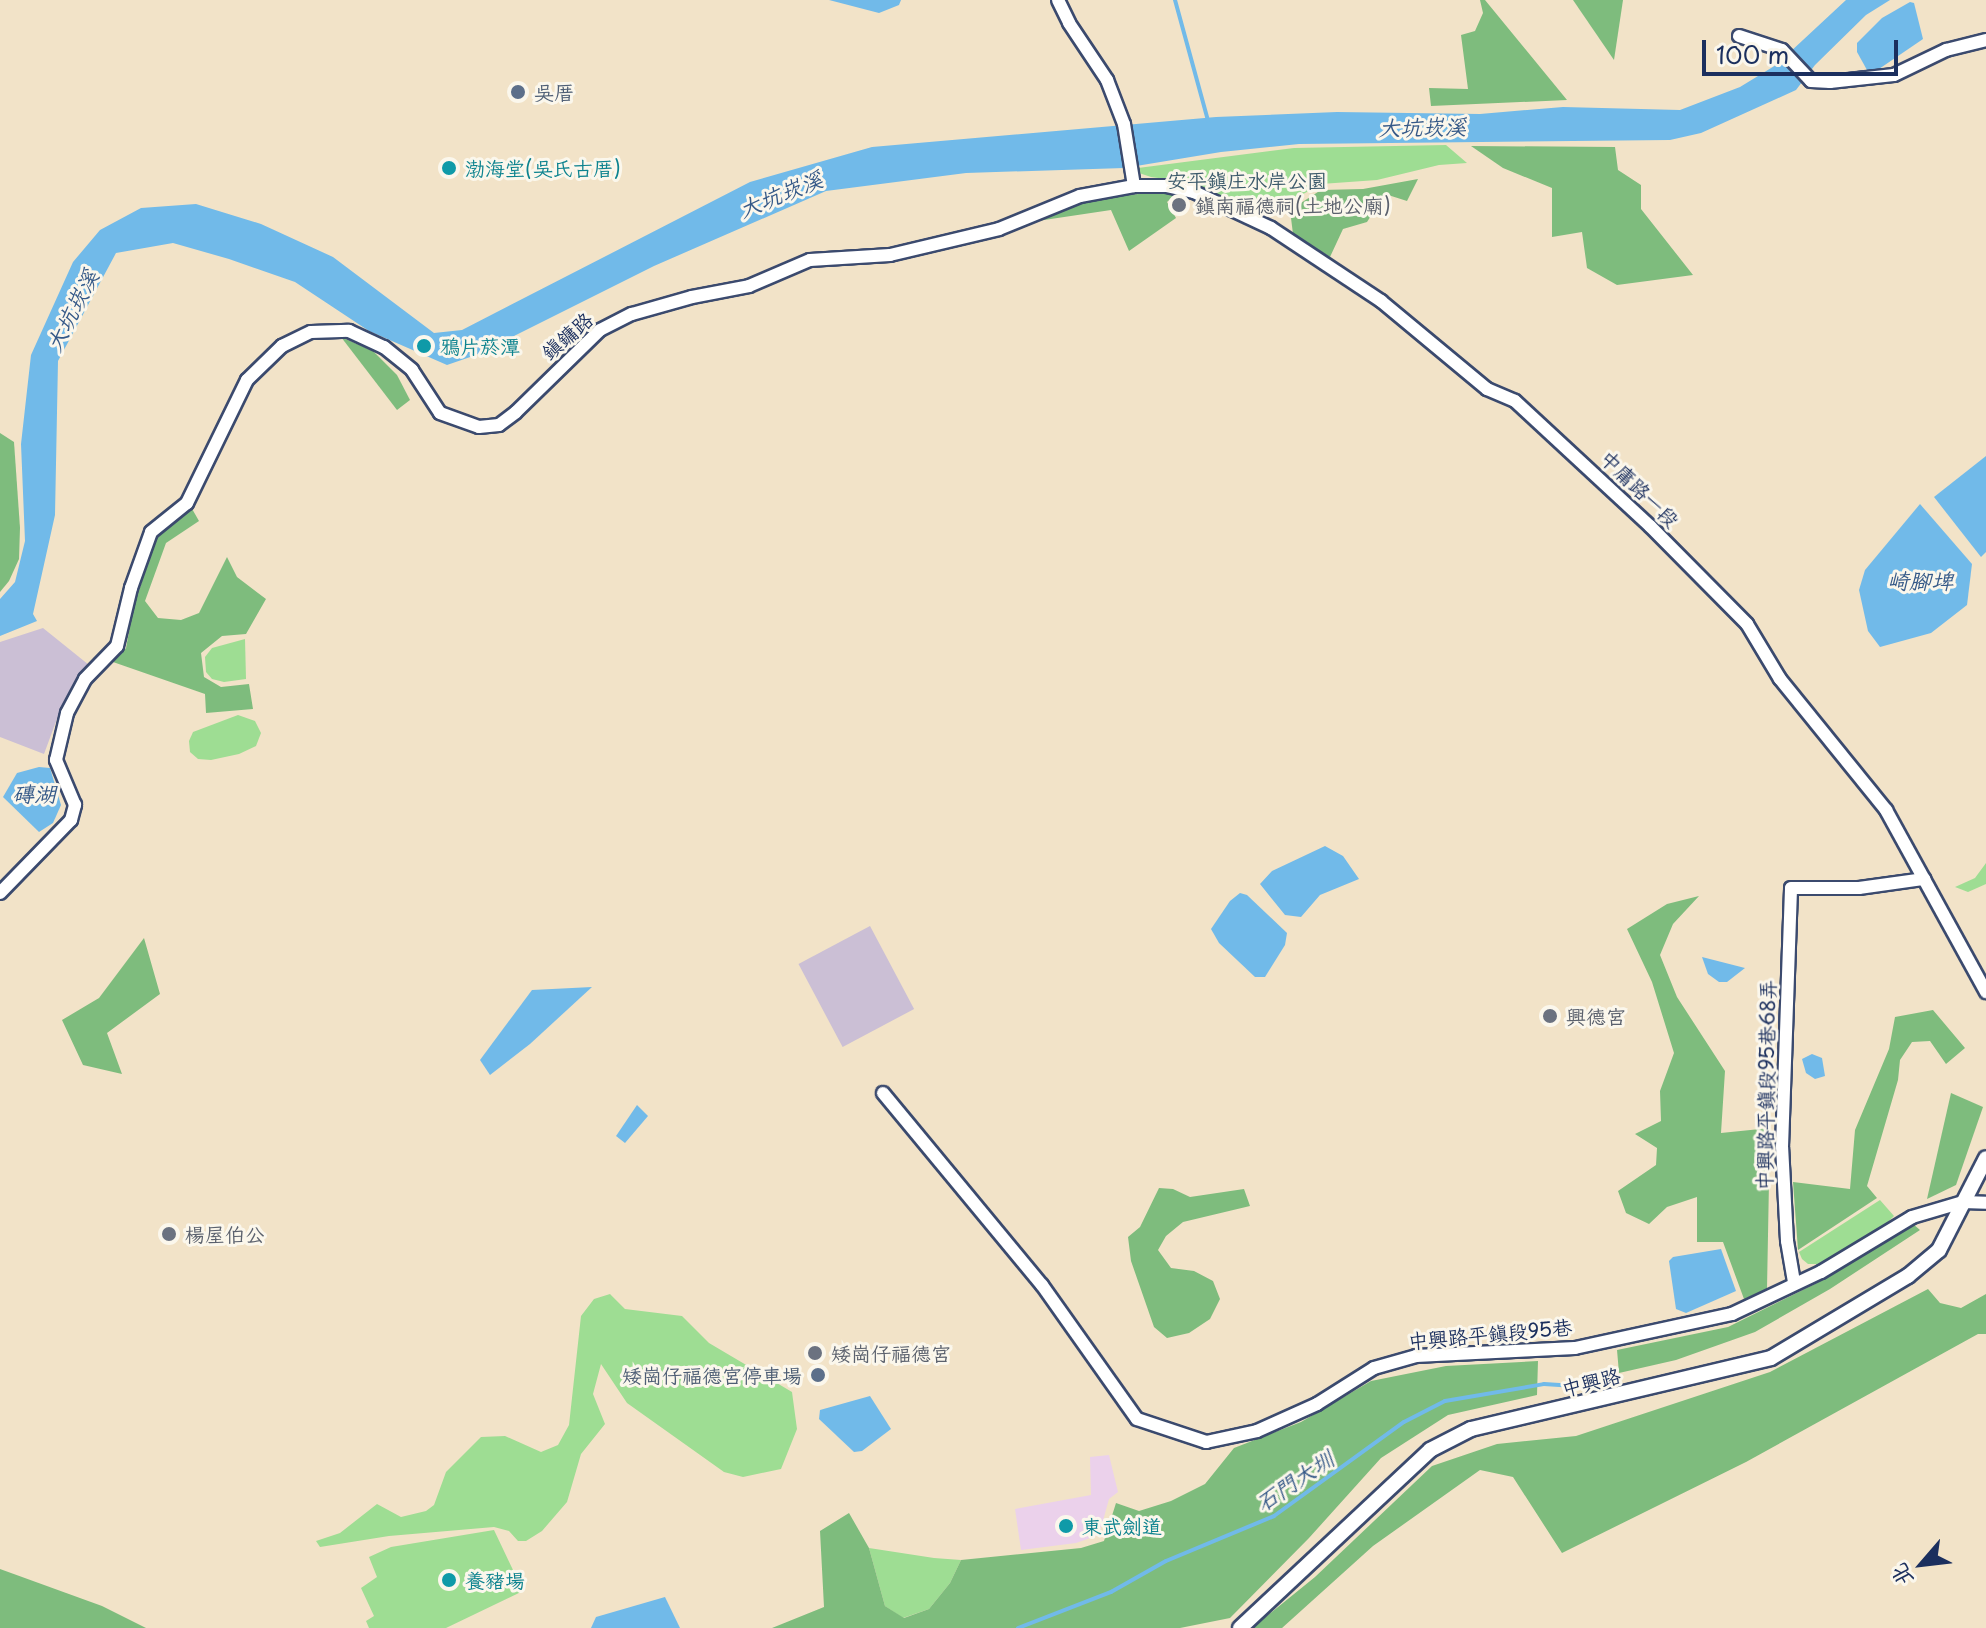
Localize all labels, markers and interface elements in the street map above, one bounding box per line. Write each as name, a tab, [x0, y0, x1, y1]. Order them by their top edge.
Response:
scale bar	[1706, 24, 1902, 74]
text: 100 m	[1716, 36, 1789, 72]
place label: 吳厝	[534, 80, 574, 104]
marker: 吳厝	[509, 83, 527, 101]
water label: 大坑崁溪	[1378, 112, 1466, 140]
place label: 渤海堂(吳氏古厝)	[465, 156, 621, 180]
marker: 渤海堂(吳氏古厝)	[440, 159, 458, 177]
water label: 大坑崁溪	[734, 164, 826, 222]
park label: 安平鎮庄水岸公園	[1167, 168, 1327, 192]
place label: 鎮南福德祠(土地公廟)	[1195, 193, 1391, 217]
marker: 鎮南福德祠(土地公廟)	[1170, 196, 1188, 214]
water label: 大坑崁溪	[39, 265, 103, 355]
street label: 鎮鏞路	[536, 307, 598, 365]
place label: 鴉片菸潭	[440, 334, 520, 358]
marker: 鴉片菸潭	[415, 337, 433, 355]
street label: 中庸路一段	[1596, 446, 1684, 532]
water label: 崎腳埤	[1887, 567, 1953, 593]
water label: 磚湖	[12, 780, 56, 806]
street label: 中興路平鎮段95巷68弄	[1752, 979, 1780, 1191]
place label: 興德宮	[1566, 1004, 1626, 1028]
marker: 興德宮	[1541, 1007, 1559, 1025]
place label: 楊屋伯公	[185, 1222, 265, 1246]
marker: 楊屋伯公	[160, 1225, 178, 1243]
street label: 中興路平鎮段95巷	[1407, 1315, 1573, 1353]
place label: 矮崗仔福德宮	[831, 1341, 951, 1365]
marker: 矮崗仔福德宮	[806, 1344, 824, 1362]
place label: 矮崗仔福德宮停車場	[622, 1363, 802, 1387]
street label: 中興路	[1559, 1363, 1623, 1401]
marker: 矮崗仔福德宮停車場	[809, 1366, 827, 1384]
water label: 石門大圳	[1250, 1444, 1338, 1516]
place label: 東武劍道	[1082, 1514, 1162, 1538]
marker: 東武劍道	[1057, 1517, 1075, 1535]
north arrow	[1882, 1524, 1962, 1604]
text: 北	[1881, 1558, 1920, 1593]
place label: 養豬場	[465, 1568, 525, 1592]
marker: 養豬場	[440, 1571, 458, 1589]

